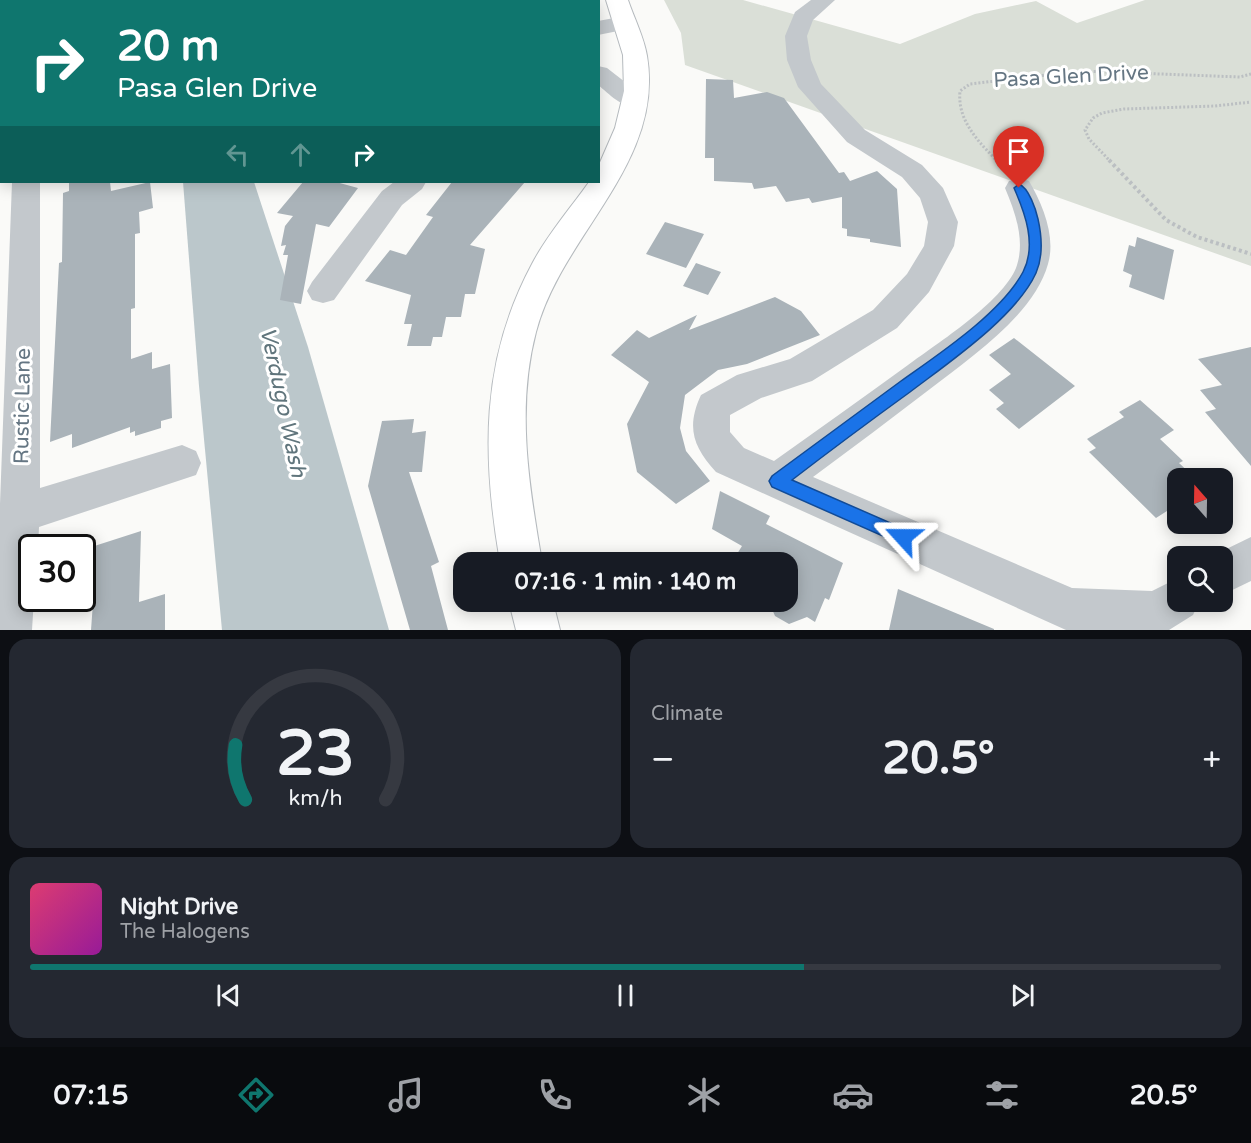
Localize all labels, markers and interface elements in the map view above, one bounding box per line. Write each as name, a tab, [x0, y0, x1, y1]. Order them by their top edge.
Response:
text: 20 m	[117, 21, 219, 72]
icon: right	[18, 24, 96, 102]
street label: Pasa Glen Drive	[993, 60, 1150, 93]
text: Pasa Glen Drive	[117, 72, 317, 105]
pin	[993, 126, 1044, 188]
icon: arrive	[1002, 135, 1035, 168]
icon: left	[221, 138, 254, 171]
icon: ahead	[284, 138, 317, 171]
icon: right	[347, 138, 380, 171]
water label: Verdugo Wash	[254, 325, 312, 480]
street label: Rustic Lane	[9, 348, 36, 464]
north arrow	[1167, 468, 1233, 534]
map controls	[1167, 468, 1233, 612]
position arrow	[871, 505, 935, 569]
speed limit sign: 30	[18, 534, 96, 612]
button: search	[1167, 546, 1233, 612]
text: 07:16 · 1 min · 140 m	[515, 569, 736, 595]
text: Climate	[651, 702, 723, 726]
text: 23	[276, 717, 354, 792]
text: 20.5°	[882, 732, 995, 786]
text: −	[651, 740, 675, 779]
text: +	[1202, 740, 1221, 779]
text: km/h	[288, 786, 342, 812]
text: Night Drive	[120, 894, 238, 920]
text: The Halogens	[120, 920, 250, 944]
icon: previous	[212, 979, 245, 1012]
icon: pause	[609, 979, 642, 1012]
icon: next	[1006, 979, 1039, 1012]
icon: directions	[235, 1074, 277, 1116]
icon: music	[385, 1074, 427, 1116]
icon: phone	[534, 1074, 576, 1116]
icon: climate	[683, 1074, 725, 1116]
icon: car	[832, 1074, 874, 1116]
icon: filters	[981, 1074, 1023, 1116]
text: 07:15	[54, 1079, 128, 1112]
text: 20.5°	[1130, 1079, 1197, 1112]

